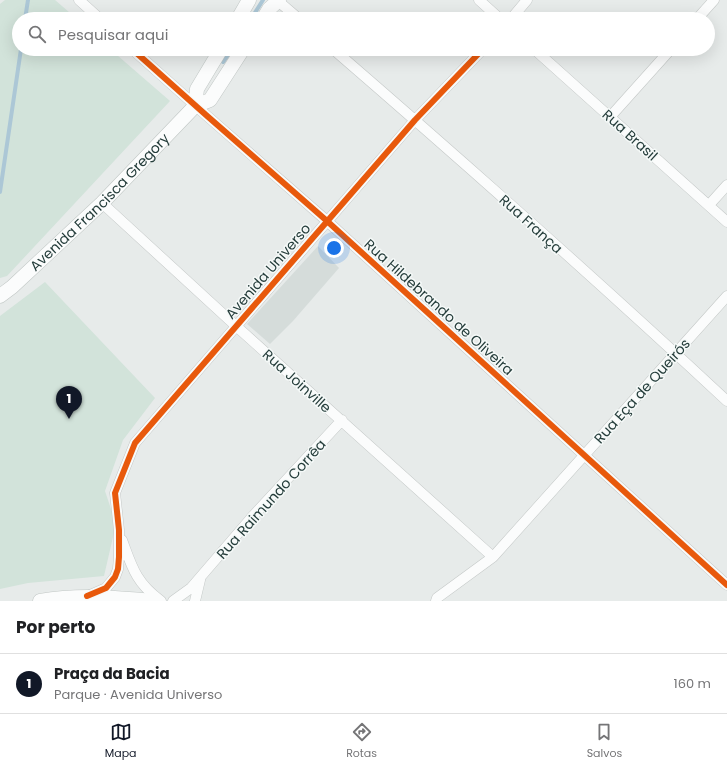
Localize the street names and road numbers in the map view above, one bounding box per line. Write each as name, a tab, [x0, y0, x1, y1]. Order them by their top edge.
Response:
street label: Rua Brasil	[598, 105, 662, 165]
street label: Avenida Francisca Gregory	[25, 129, 174, 276]
street label: Rua França	[495, 190, 567, 258]
street label: Avenida Universo	[221, 219, 315, 323]
street label: Rua Hildebrando de Oliveira	[360, 234, 518, 380]
street label: Rua Eça de Queirós	[589, 334, 695, 448]
street label: Rua Joinville	[258, 345, 336, 418]
street label: Rua Raimundo Corrêa	[212, 435, 330, 563]

